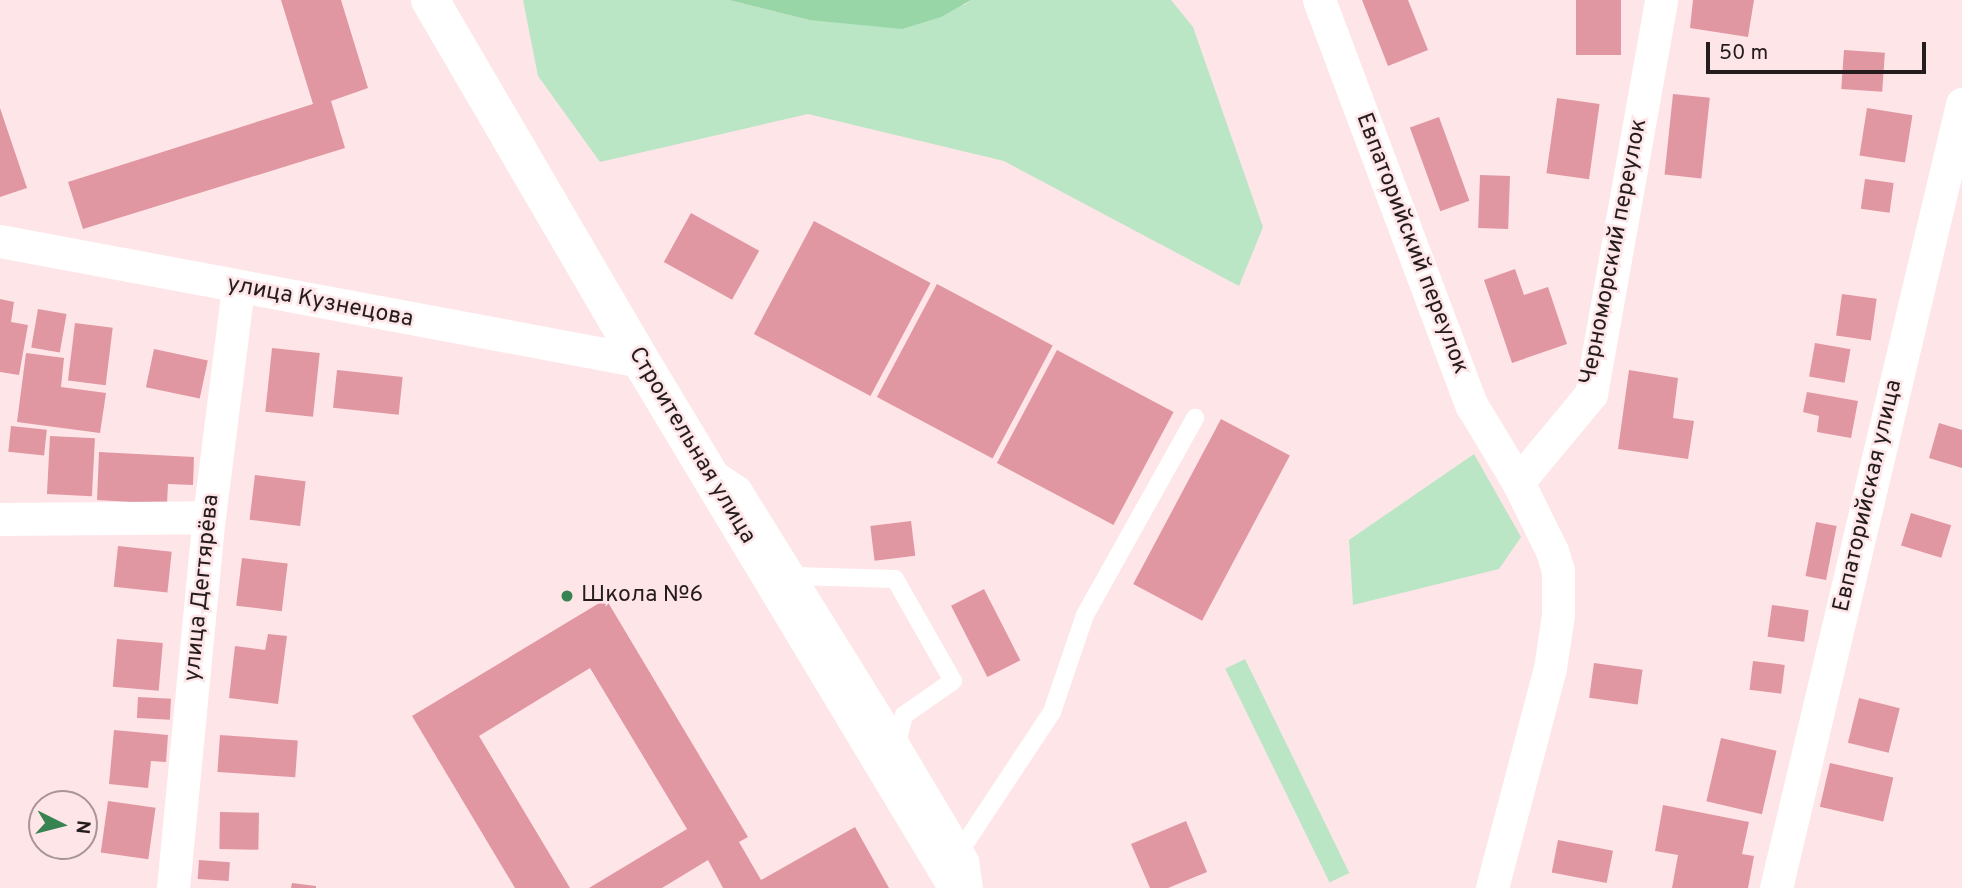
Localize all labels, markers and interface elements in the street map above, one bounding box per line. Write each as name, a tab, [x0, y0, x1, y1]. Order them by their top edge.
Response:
scale bar	[1710, 28, 1930, 72]
text: 50 m	[1719, 40, 1768, 67]
street label: Евпаторийский переулок	[1348, 110, 1474, 378]
street label: Черноморский переулок	[1576, 116, 1654, 388]
street label: улица Кузнецова	[225, 271, 415, 335]
street label: Строительная улица	[621, 343, 761, 549]
street label: Евпаторийская улица	[1829, 377, 1909, 615]
street label: улица Дегтярёва	[179, 493, 227, 683]
place label: Школа №6	[581, 582, 703, 610]
marker: Школа №6	[559, 588, 575, 604]
north arrow	[28, 790, 98, 860]
text: N	[69, 819, 95, 835]

